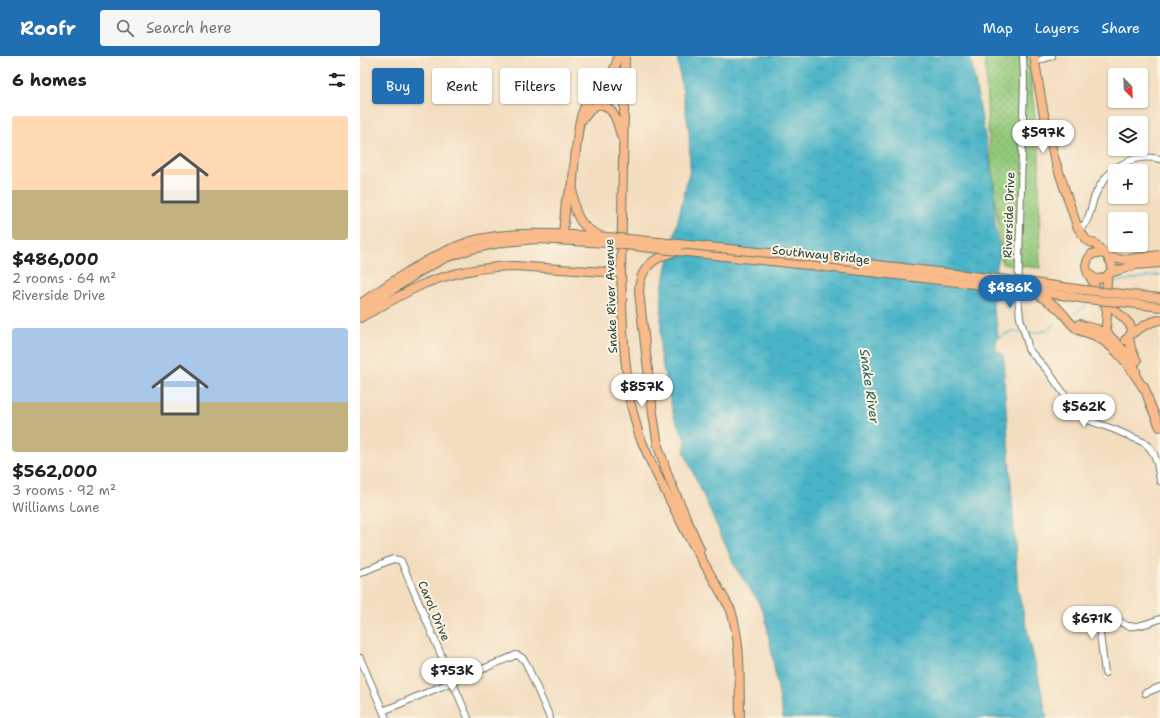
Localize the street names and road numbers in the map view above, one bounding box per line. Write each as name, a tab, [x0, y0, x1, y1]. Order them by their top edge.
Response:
street label: Riverside Drive	[999, 171, 1019, 258]
street label: Snake River Avenue	[601, 238, 621, 354]
street label: Southway Bridge	[771, 242, 871, 268]
street label: Carol Drive	[414, 578, 454, 644]

